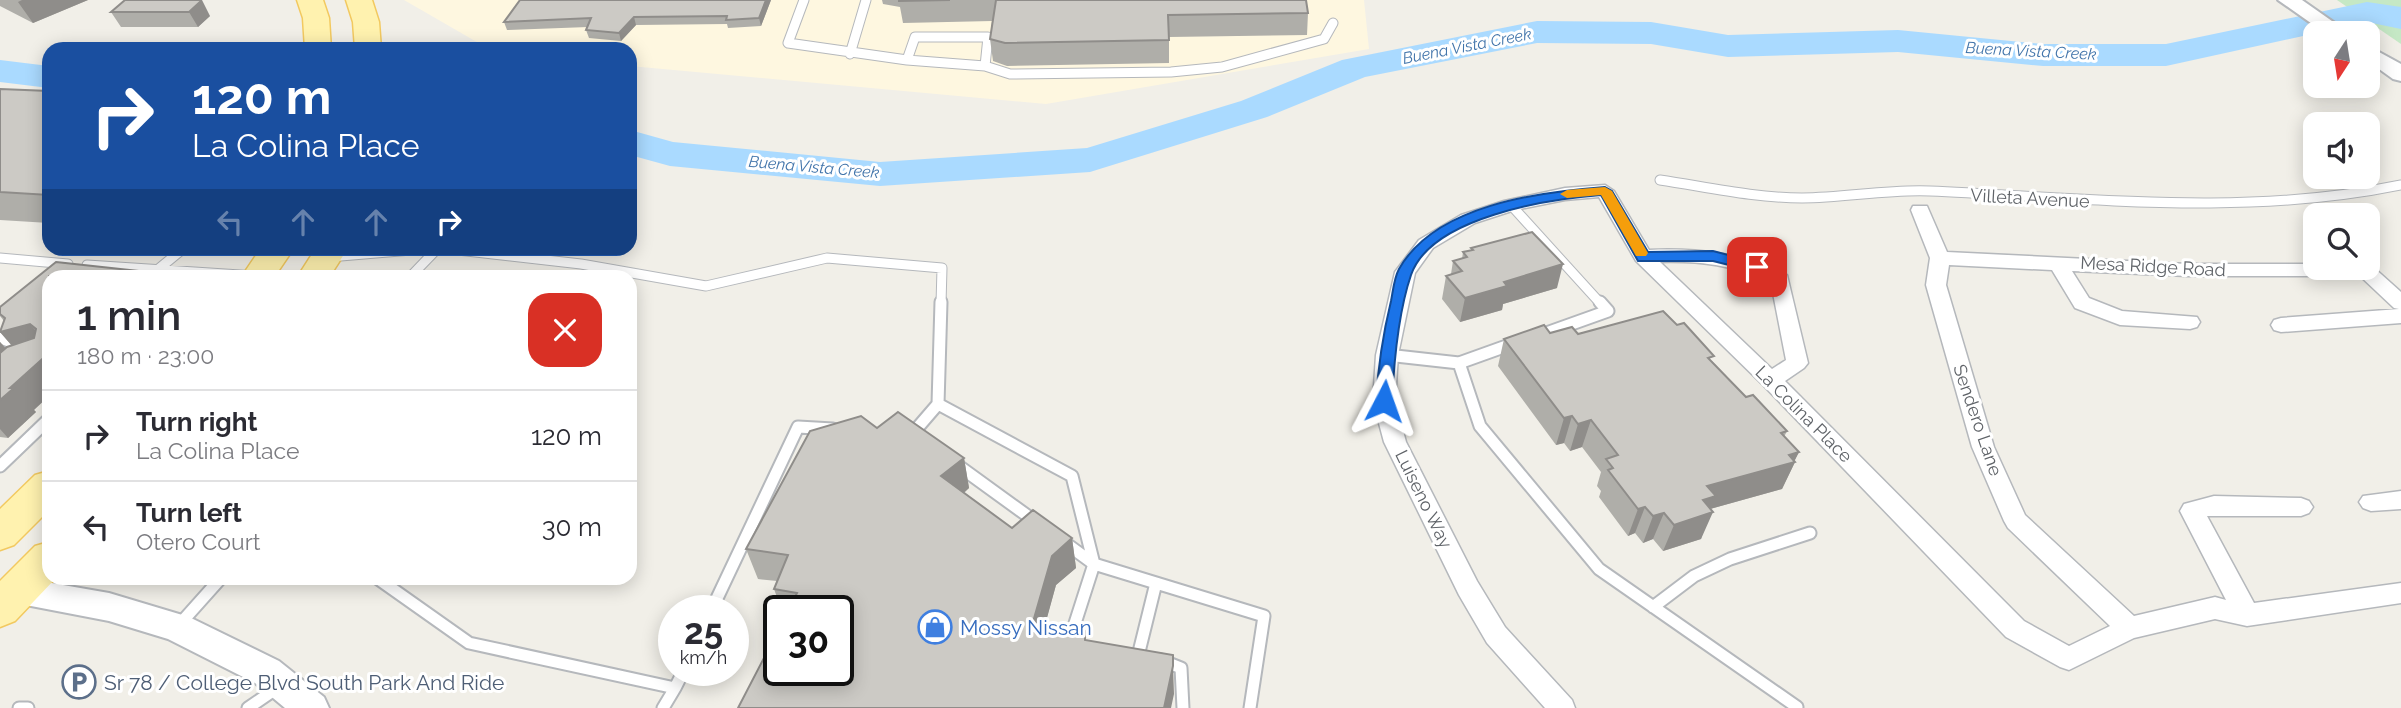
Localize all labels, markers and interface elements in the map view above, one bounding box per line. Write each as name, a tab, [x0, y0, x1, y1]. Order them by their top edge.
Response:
north arrow	[2303, 21, 2380, 98]
map controls	[2303, 21, 2380, 280]
water label: Buena Vista Creek	[1401, 24, 1534, 68]
water label: Buena Vista Creek	[1965, 38, 2097, 64]
text: 120 m	[192, 68, 331, 125]
icon: right	[77, 70, 168, 161]
button: sound	[2303, 112, 2380, 189]
text: La Colina Place	[192, 127, 419, 164]
water label: Buena Vista Creek	[748, 152, 881, 182]
street label: Villeta Avenue	[1970, 184, 2091, 212]
icon: left	[211, 203, 249, 241]
icon: ahead	[284, 203, 322, 241]
icon: ahead	[357, 203, 395, 241]
icon: right	[430, 203, 468, 241]
button: search	[2303, 203, 2380, 280]
pin	[1727, 237, 1787, 297]
icon: arrive	[1738, 248, 1776, 286]
street label: Mesa Ridge Road	[2080, 252, 2226, 280]
text: 1 min	[77, 291, 181, 340]
button: close	[528, 293, 602, 367]
text: 180 m · 23:00	[77, 342, 214, 369]
street label: La Colina Place	[1751, 361, 1857, 467]
street label: Sendero Lane	[1949, 362, 2007, 479]
position arrow	[1347, 364, 1421, 438]
text: Turn right	[136, 407, 257, 437]
icon: right	[77, 417, 115, 455]
text: 120 m	[531, 421, 602, 451]
text: La Colina Place	[136, 437, 299, 464]
street label: Luiseno Way	[1391, 446, 1457, 552]
text: Turn left	[136, 498, 242, 528]
icon: left	[77, 508, 115, 546]
text: 30 m	[542, 512, 602, 542]
text: Otero Court	[136, 528, 260, 555]
speed limit sign: 30	[763, 595, 854, 686]
shop icon: Mossy Nissan	[916, 608, 954, 646]
text: 25	[684, 611, 723, 652]
place label: Mossy Nissan	[960, 615, 1092, 640]
text: km/h	[680, 647, 727, 668]
parking icon: Sr 78 / College Blvd South Park And Ride	[60, 663, 98, 701]
place label: Sr 78 / College Blvd South Park And Ride	[104, 670, 504, 695]

